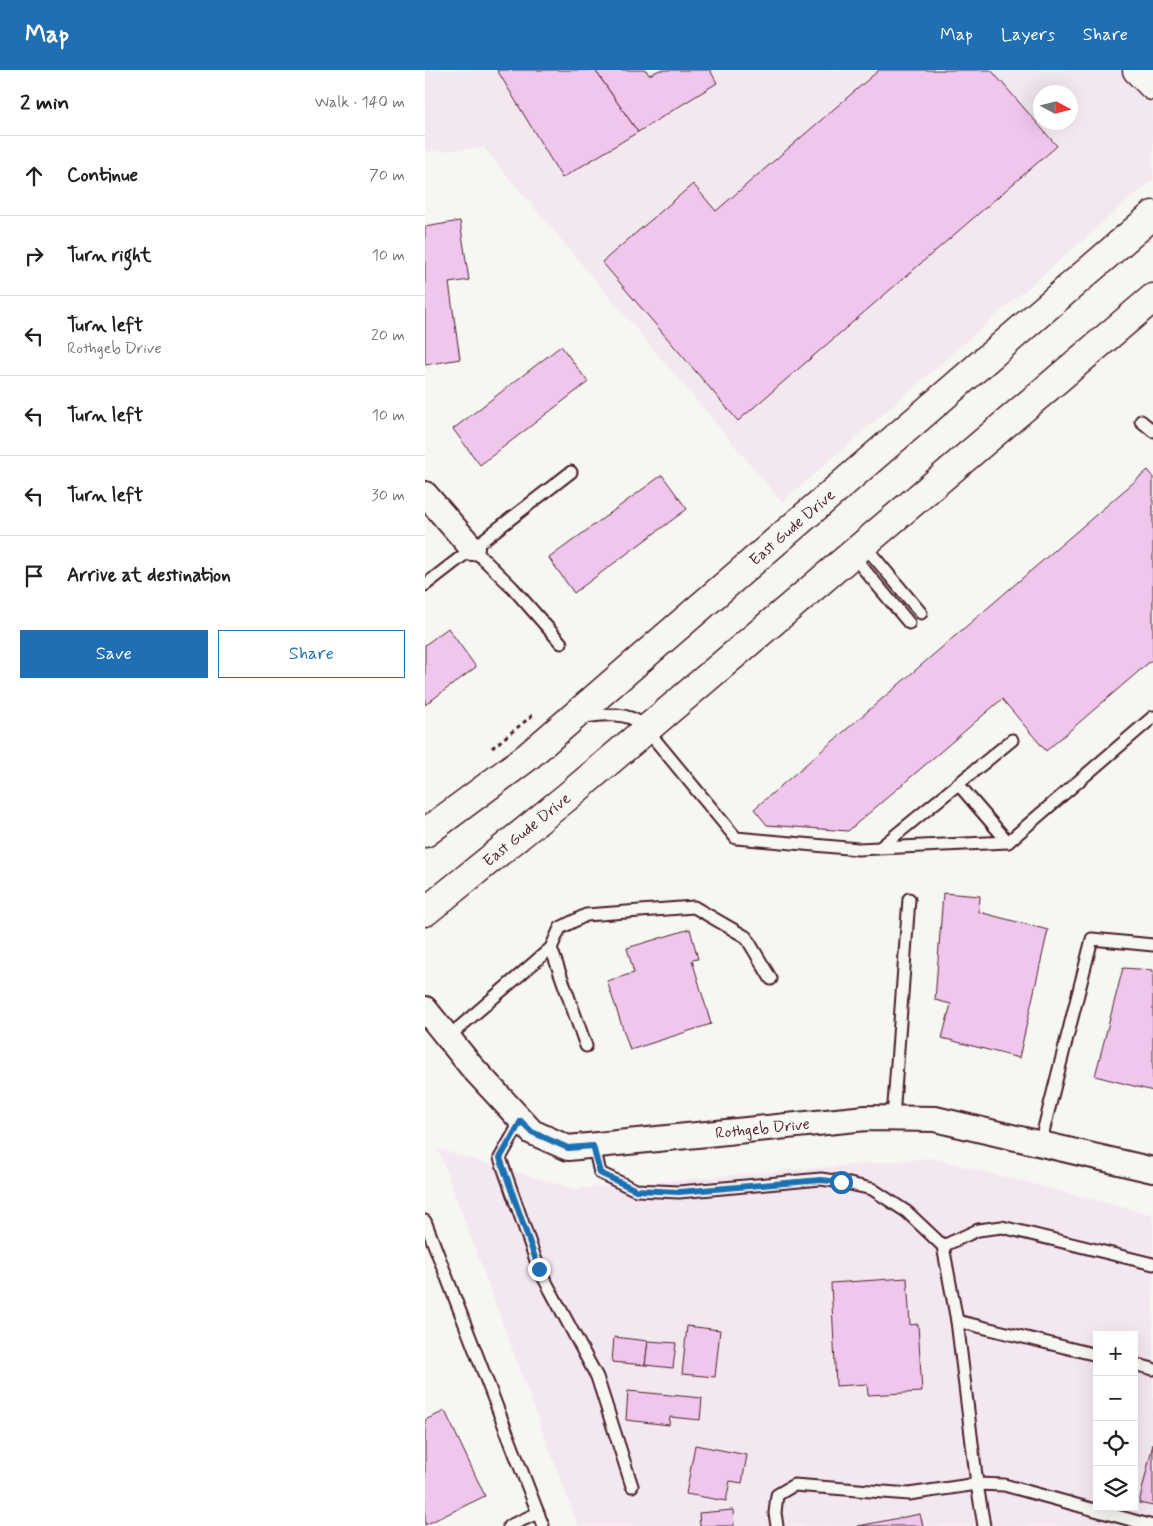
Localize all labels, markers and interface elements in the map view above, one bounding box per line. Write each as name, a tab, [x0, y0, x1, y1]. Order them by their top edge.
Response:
text: Map	[25, 20, 69, 51]
text: Map	[940, 23, 973, 47]
text: Layers	[1001, 23, 1055, 47]
text: Share	[1083, 23, 1128, 47]
north arrow	[1033, 85, 1078, 130]
text: 2 min	[20, 89, 69, 117]
text: Walk · 140 m	[315, 92, 405, 113]
icon: ahead	[20, 162, 48, 190]
text: Continue	[67, 163, 138, 188]
text: 70 m	[369, 165, 405, 186]
icon: right	[20, 242, 48, 270]
text: Turn right	[67, 243, 151, 268]
text: 10 m	[372, 245, 405, 266]
text: Turn left	[67, 313, 143, 338]
icon: left	[20, 322, 48, 350]
text: 20 m	[371, 325, 405, 346]
text: Rothgeb Drive	[67, 338, 162, 359]
icon: left	[20, 402, 48, 430]
text: Turn left	[67, 403, 143, 428]
text: 10 m	[372, 405, 405, 426]
icon: left	[20, 482, 48, 510]
text: Turn left	[67, 483, 143, 508]
street label: East Gude Drive	[745, 484, 840, 570]
text: 30 m	[372, 485, 405, 506]
icon: arrive	[20, 562, 48, 590]
text: Arrive at destination	[67, 563, 231, 588]
button: Save	[20, 630, 208, 678]
button: Share	[218, 630, 405, 678]
street label: East Gude Drive	[479, 788, 575, 871]
street label: Rothgeb Drive	[714, 1113, 811, 1144]
route start	[830, 1171, 853, 1194]
route end	[528, 1258, 551, 1281]
map controls	[1093, 1331, 1138, 1511]
button: +	[1093, 1331, 1138, 1376]
button: −	[1093, 1376, 1138, 1421]
button: locate	[1093, 1421, 1138, 1466]
button: layers	[1093, 1466, 1138, 1511]

